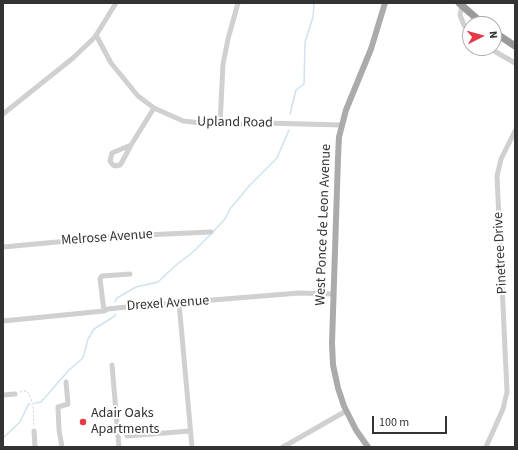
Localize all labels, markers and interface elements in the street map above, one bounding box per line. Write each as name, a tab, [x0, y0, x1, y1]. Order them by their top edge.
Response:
north arrow	[462, 16, 502, 56]
text: N	[486, 30, 501, 39]
street label: Upland Road	[197, 114, 273, 132]
street label: West Ponce de Leon Avenue	[313, 144, 335, 306]
street label: Pinetree Drive	[490, 211, 512, 295]
street label: Melrose Avenue	[61, 226, 153, 250]
street label: Drexel Avenue	[126, 293, 210, 315]
place label: Adair Oaks Apartments	[91, 406, 159, 438]
scale bar	[374, 408, 449, 434]
text: 100 m	[379, 414, 409, 431]
marker: Adair Oaks Apartments	[78, 417, 88, 427]

